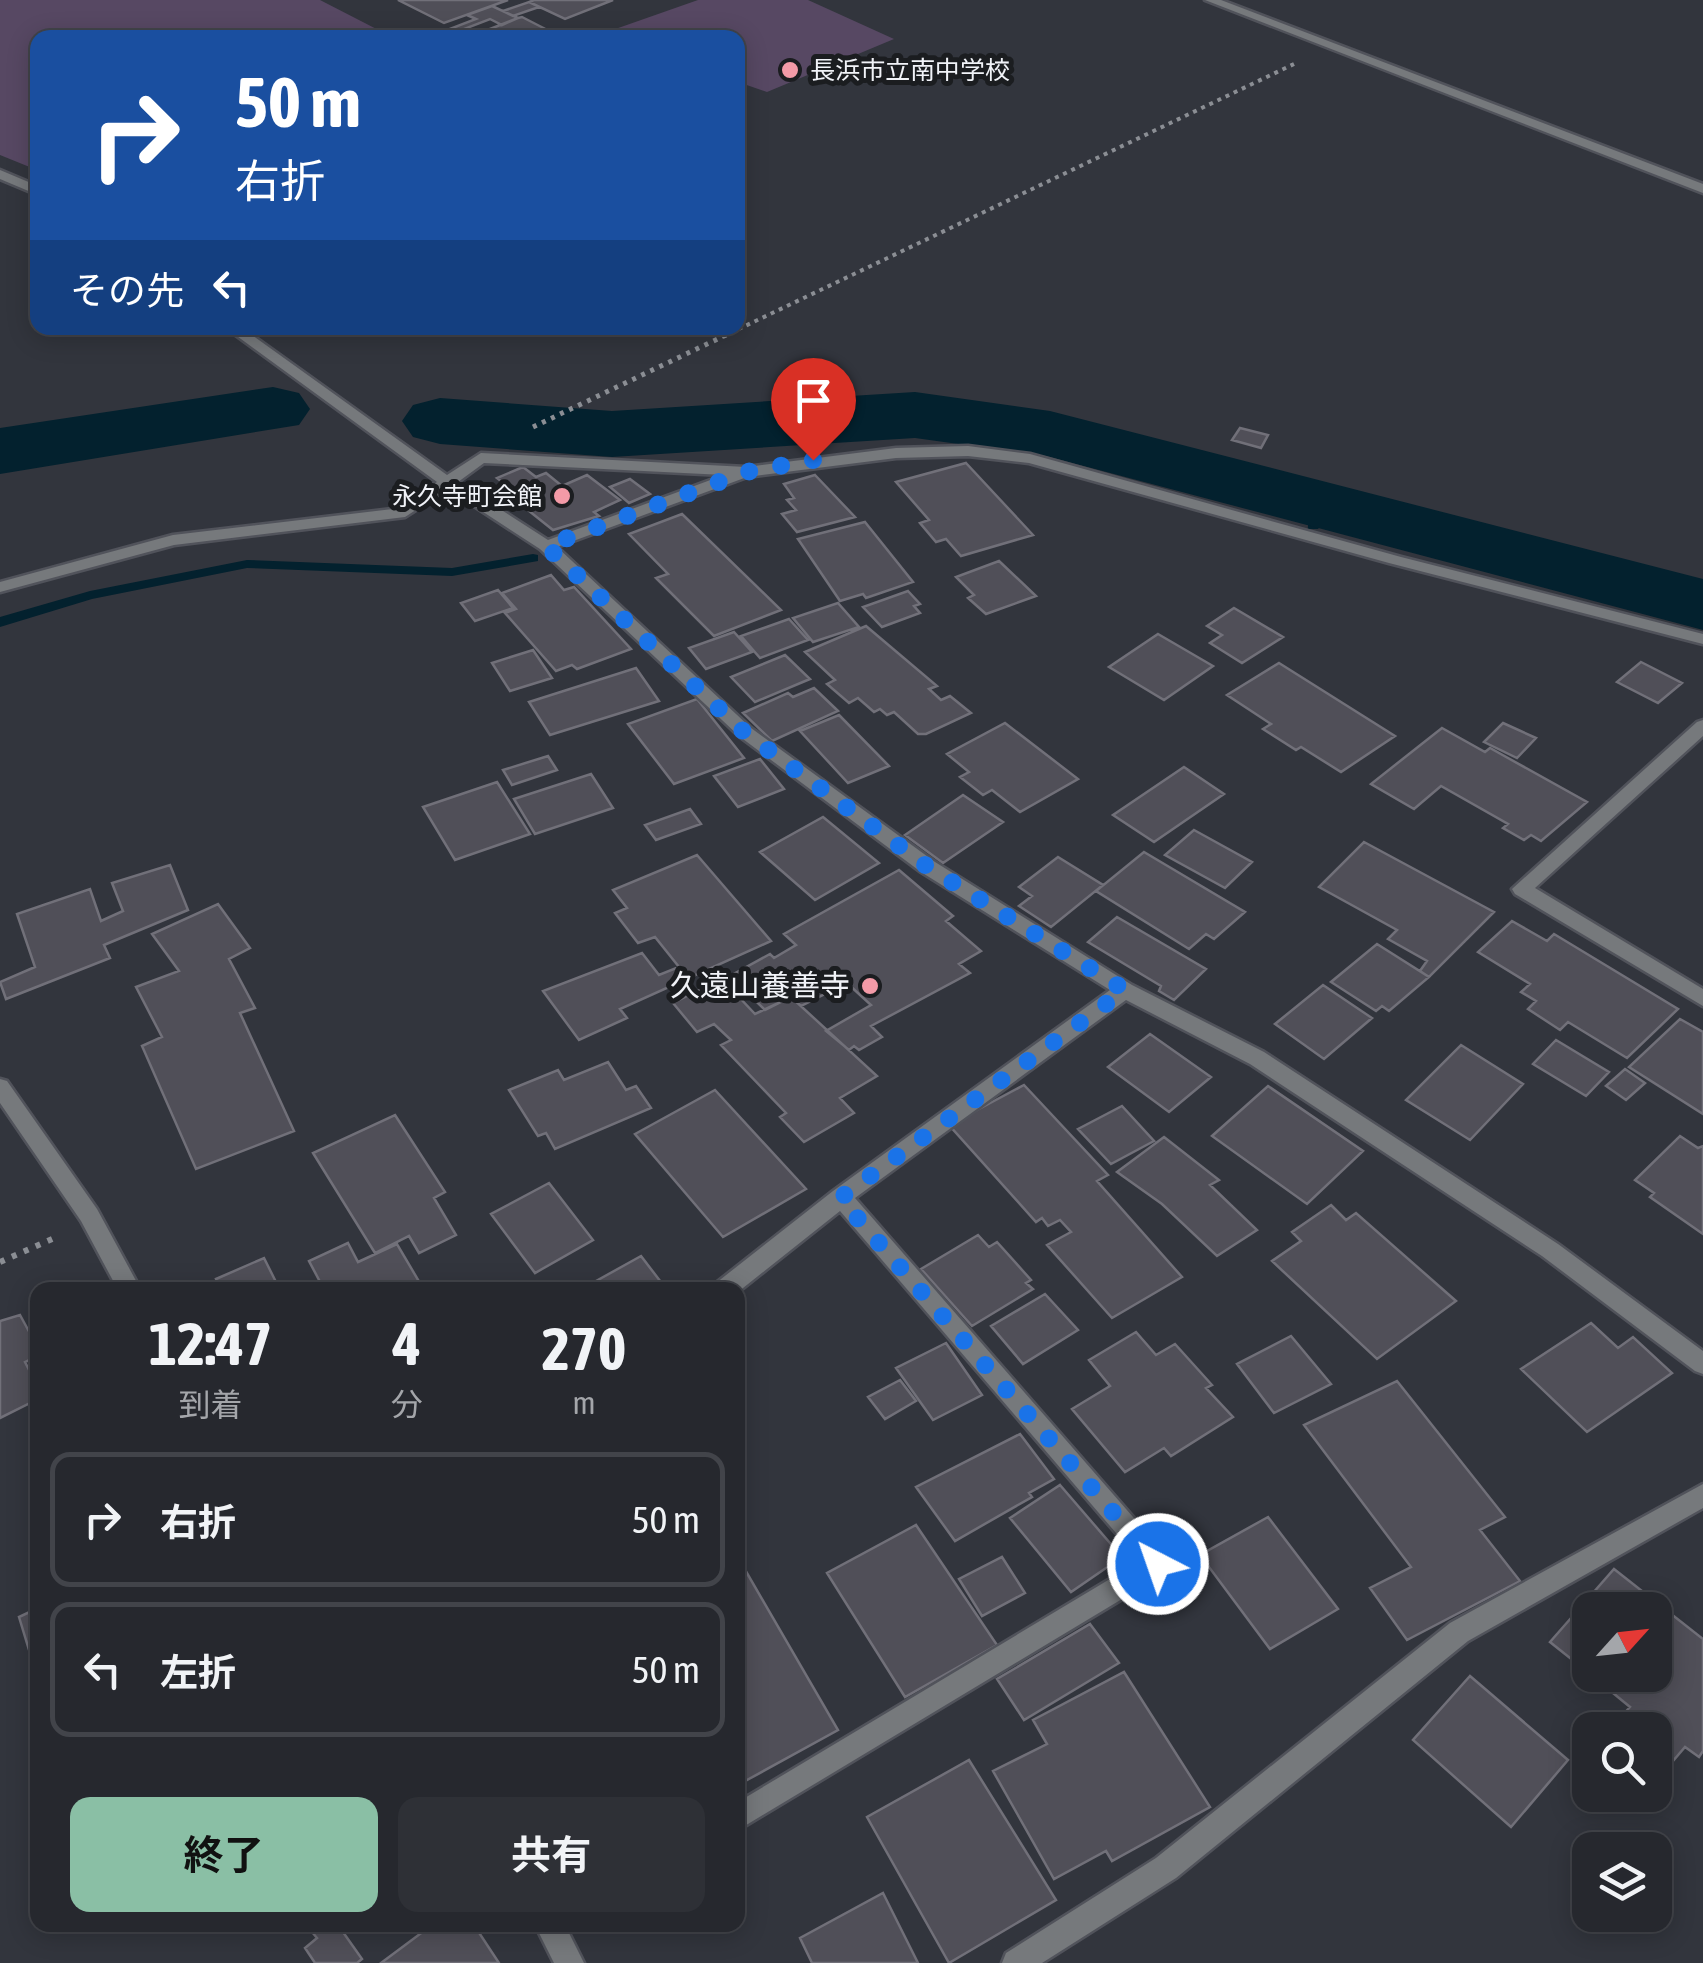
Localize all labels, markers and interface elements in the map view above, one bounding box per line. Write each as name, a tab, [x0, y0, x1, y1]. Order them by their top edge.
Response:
place label: 長浜市立南中学校	[810, 56, 1010, 84]
marker: 長浜市立南中学校	[779, 59, 801, 81]
text: 50 m	[235, 62, 361, 142]
icon: right	[70, 70, 200, 200]
text: 右折	[235, 155, 325, 207]
icon: left	[204, 260, 259, 315]
text: その先	[70, 269, 184, 312]
pin	[771, 358, 856, 461]
icon: arrive	[786, 373, 841, 428]
place label: 永久寺町会館	[392, 482, 542, 510]
marker: 永久寺町会館	[551, 485, 573, 507]
place label: 久遠山養善寺	[670, 968, 850, 1002]
marker: 久遠山養善寺	[859, 975, 881, 997]
text: 12:47	[149, 1309, 272, 1378]
text: 4	[393, 1309, 421, 1378]
text: 270	[542, 1314, 626, 1383]
text: m	[572, 1384, 595, 1421]
text: 到着	[178, 1386, 242, 1423]
text: 分	[391, 1386, 423, 1423]
icon: right	[75, 1492, 130, 1547]
text: 50 m	[632, 1498, 700, 1541]
text: 右折	[160, 1501, 236, 1544]
position arrow	[1106, 1512, 1210, 1616]
north arrow	[1572, 1592, 1672, 1692]
map controls	[1572, 1592, 1672, 1932]
icon: left	[75, 1642, 130, 1697]
text: 50 m	[632, 1648, 700, 1691]
text: 左折	[160, 1651, 236, 1694]
button: search	[1572, 1712, 1672, 1812]
button: 終了	[70, 1797, 378, 1912]
button: 共有	[398, 1797, 705, 1912]
button: layers	[1572, 1832, 1672, 1932]

